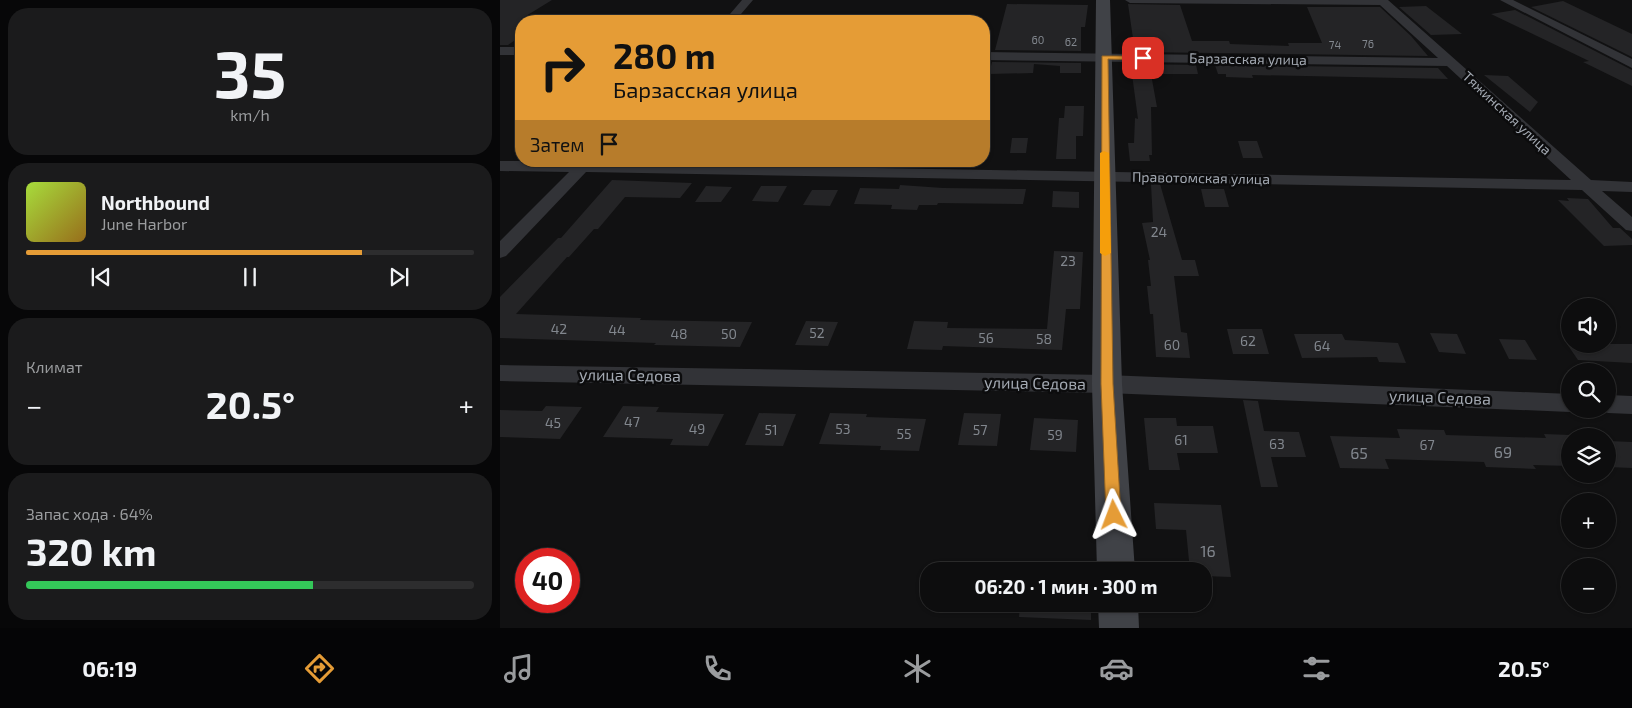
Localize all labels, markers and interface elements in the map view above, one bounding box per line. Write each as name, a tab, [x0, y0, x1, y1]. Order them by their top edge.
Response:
text: 35	[214, 33, 286, 111]
house number: 60	[1032, 33, 1044, 46]
text: 280 m	[613, 34, 716, 76]
icon: right	[530, 35, 595, 100]
house number: 62	[1065, 35, 1077, 48]
pin	[1122, 37, 1164, 79]
house number: 76	[1362, 37, 1374, 50]
house number: 74	[1329, 38, 1341, 51]
icon: arrive	[1129, 44, 1157, 72]
street label: Барзасская улица	[1189, 49, 1307, 68]
street label: Тяжинская улица	[1459, 67, 1555, 158]
text: Барзасская улица	[613, 76, 798, 102]
text: km/h	[230, 105, 270, 124]
icon: arrive	[595, 130, 623, 158]
text: Затем	[530, 133, 585, 156]
street label: Правотомская улица	[1132, 168, 1270, 187]
text: Northbound	[101, 191, 210, 214]
text: June Harbor	[101, 214, 188, 233]
house number: 24	[1151, 223, 1167, 240]
house number: 23	[1060, 252, 1076, 269]
icon: previous	[87, 263, 115, 291]
icon: pause	[236, 263, 264, 291]
icon: next	[385, 263, 413, 291]
map controls	[1561, 298, 1616, 613]
button: sound	[1561, 298, 1616, 353]
house number: 42	[551, 320, 567, 337]
house number: 44	[608, 321, 626, 338]
house number: 52	[809, 324, 825, 341]
house number: 48	[670, 325, 688, 342]
house number: 50	[721, 325, 737, 342]
house number: 56	[978, 329, 994, 346]
house number: 58	[1036, 330, 1052, 347]
house number: 62	[1240, 332, 1256, 349]
house number: 60	[1164, 336, 1180, 353]
house number: 64	[1314, 337, 1330, 354]
text: Климат	[26, 357, 83, 376]
button: search	[1561, 363, 1616, 418]
street label: улица Седова	[579, 364, 681, 386]
street label: улица Седова	[984, 372, 1086, 394]
text: 20.5°	[206, 381, 295, 427]
street label: улица Седова	[1389, 385, 1491, 409]
text: −	[26, 388, 42, 422]
text: +	[459, 388, 474, 422]
house number: 47	[624, 413, 640, 430]
house number: 45	[545, 414, 561, 431]
house number: 49	[689, 420, 705, 437]
house number: 53	[835, 420, 851, 437]
house number: 51	[764, 421, 778, 438]
house number: 57	[973, 421, 987, 438]
house number: 55	[896, 425, 912, 442]
house number: 59	[1047, 426, 1063, 443]
button: layers	[1561, 428, 1616, 483]
house number: 61	[1174, 431, 1188, 448]
house number: 63	[1269, 435, 1285, 452]
house number: 67	[1419, 436, 1435, 453]
house number: 69	[1494, 442, 1512, 461]
house number: 65	[1350, 443, 1368, 462]
position arrow	[1087, 488, 1139, 540]
button: +	[1561, 493, 1616, 548]
text: Запас хода · 64%	[26, 504, 153, 523]
text: 320 km	[26, 528, 157, 574]
house number: 16	[1200, 541, 1216, 560]
speed limit sign: 40	[515, 548, 580, 613]
button: −	[1561, 558, 1616, 613]
text: 06:20 · 1 мин · 300 m	[975, 575, 1157, 598]
icon: directions	[302, 651, 337, 686]
icon: music	[501, 651, 536, 686]
icon: phone	[700, 651, 735, 686]
icon: climate	[900, 651, 935, 686]
icon: car	[1099, 651, 1134, 686]
icon: filters	[1299, 651, 1334, 686]
text: 06:19	[82, 655, 137, 681]
text: 20.5°	[1498, 655, 1550, 681]

